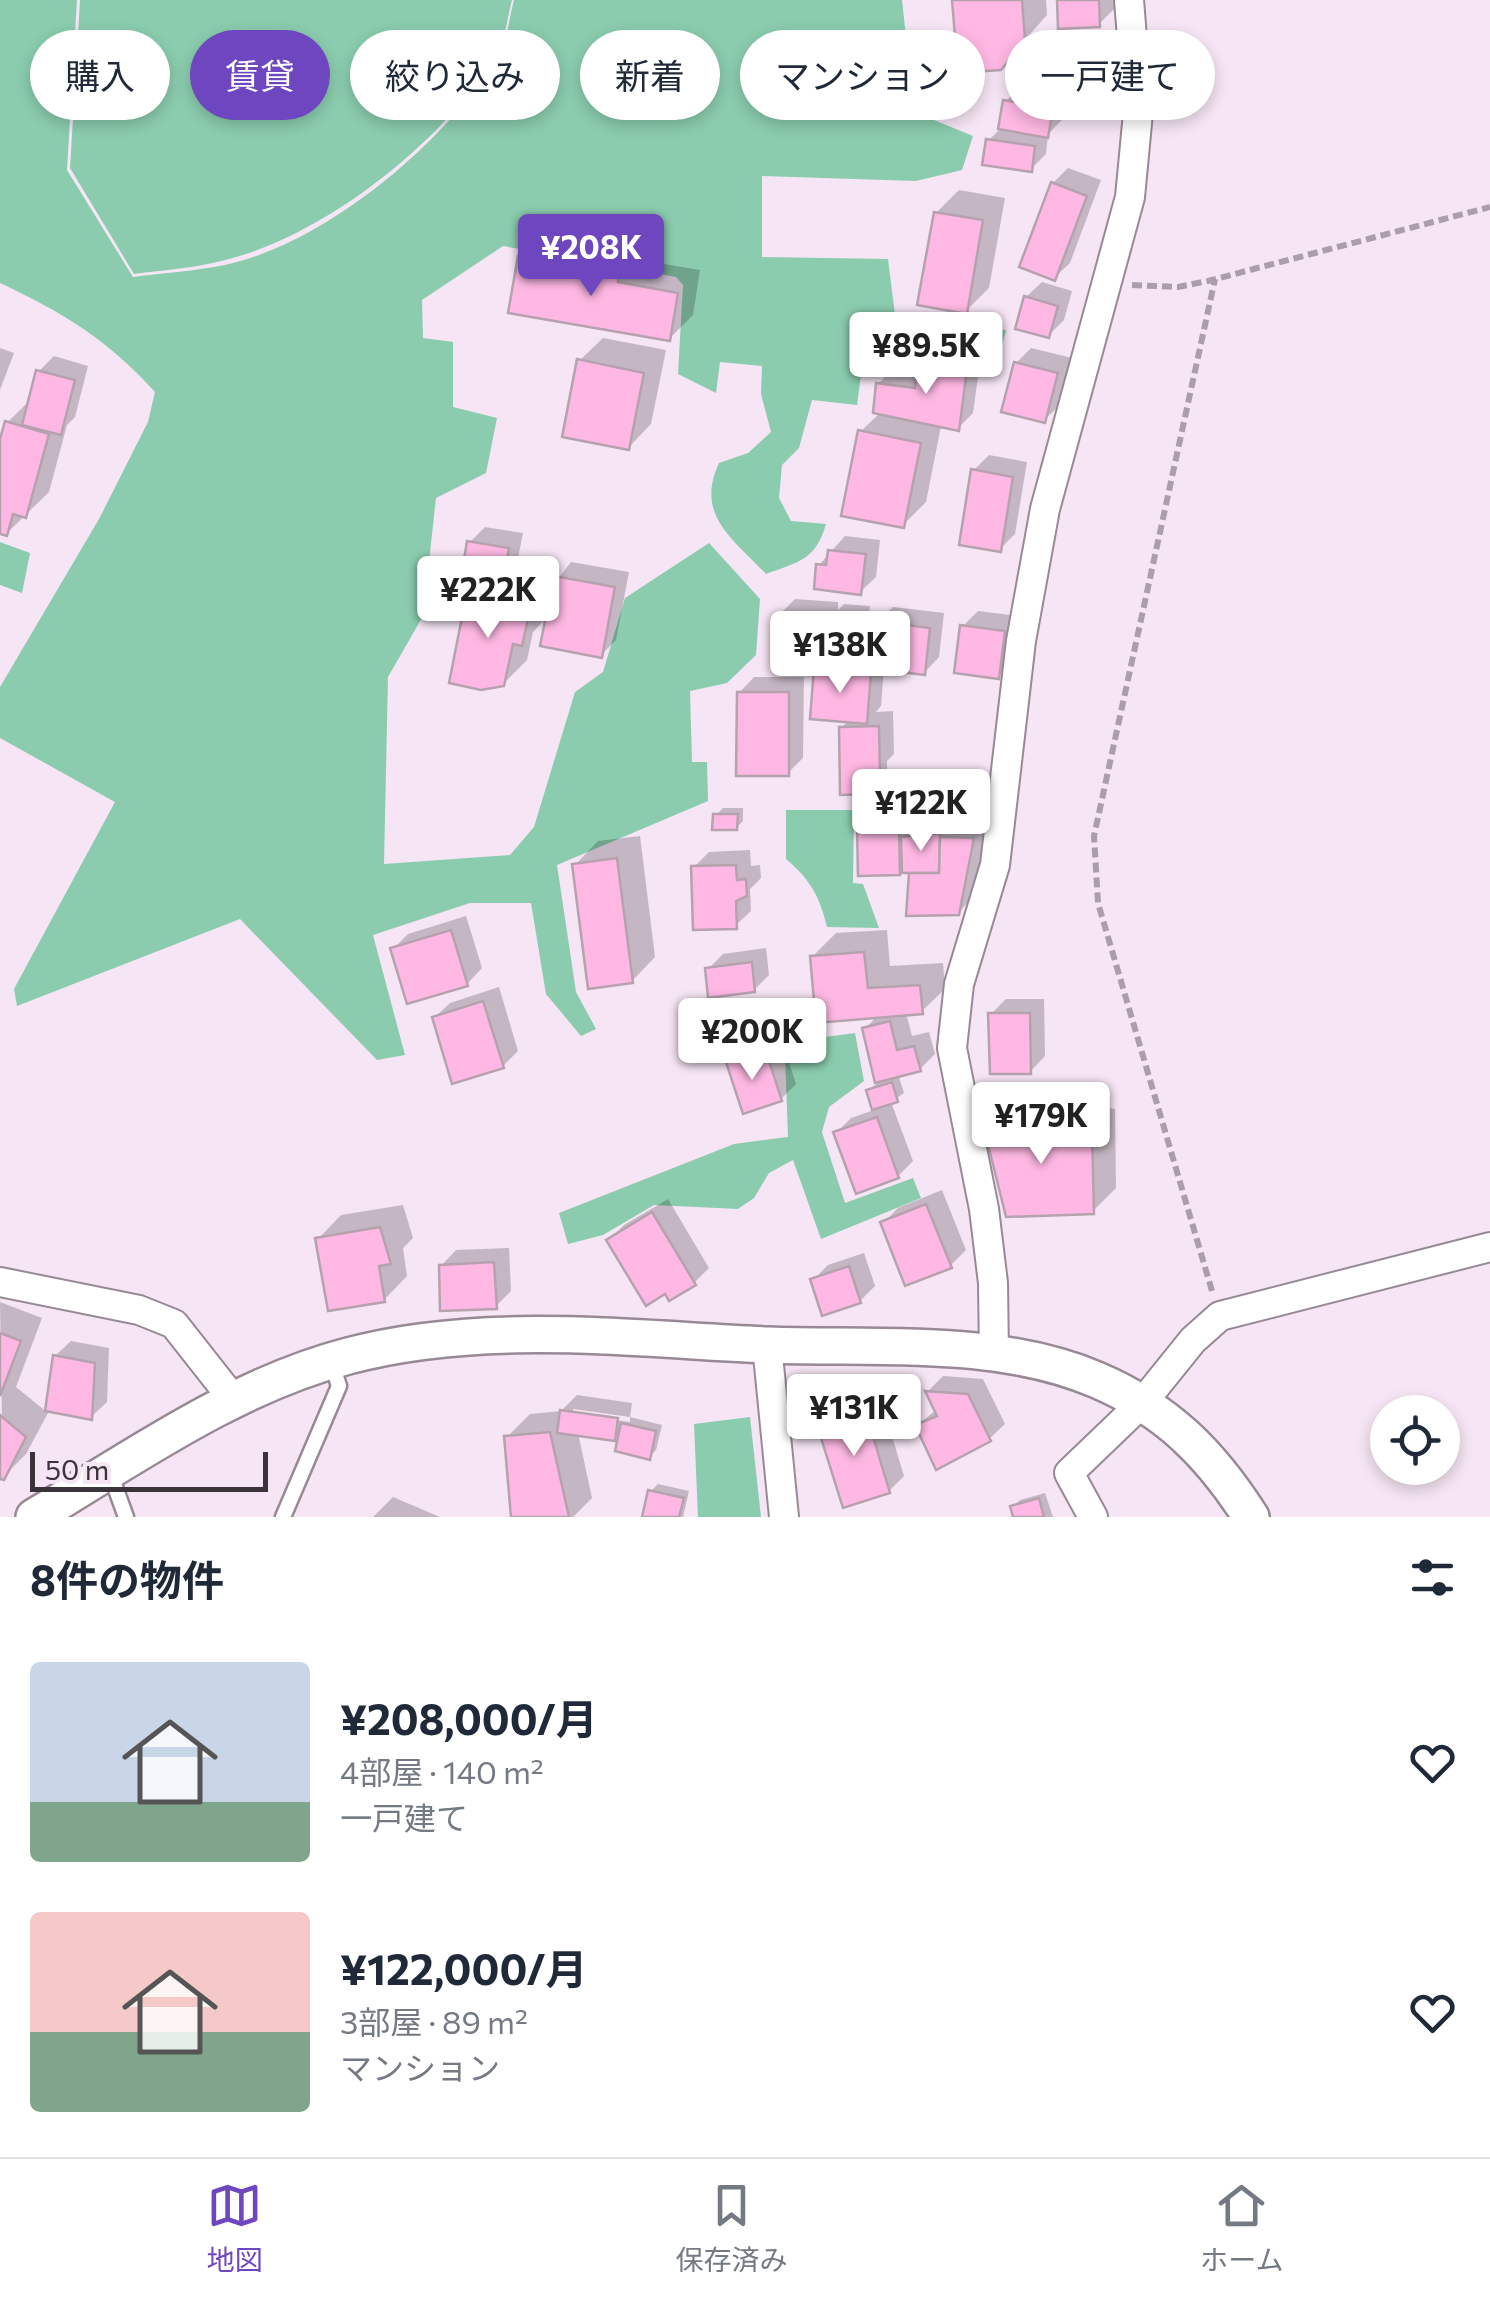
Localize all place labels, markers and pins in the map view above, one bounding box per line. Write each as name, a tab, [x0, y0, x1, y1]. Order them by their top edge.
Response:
pin: ¥208K	[521, 214, 661, 299]
pin: ¥89.5K	[845, 312, 1007, 397]
pin: ¥222K	[418, 556, 558, 641]
pin: ¥138K	[770, 611, 910, 696]
pin: ¥122K	[851, 769, 991, 854]
pin: ¥200K	[682, 998, 822, 1083]
pin: ¥179K	[971, 1082, 1111, 1167]
pin: ¥131K	[784, 1374, 924, 1459]

